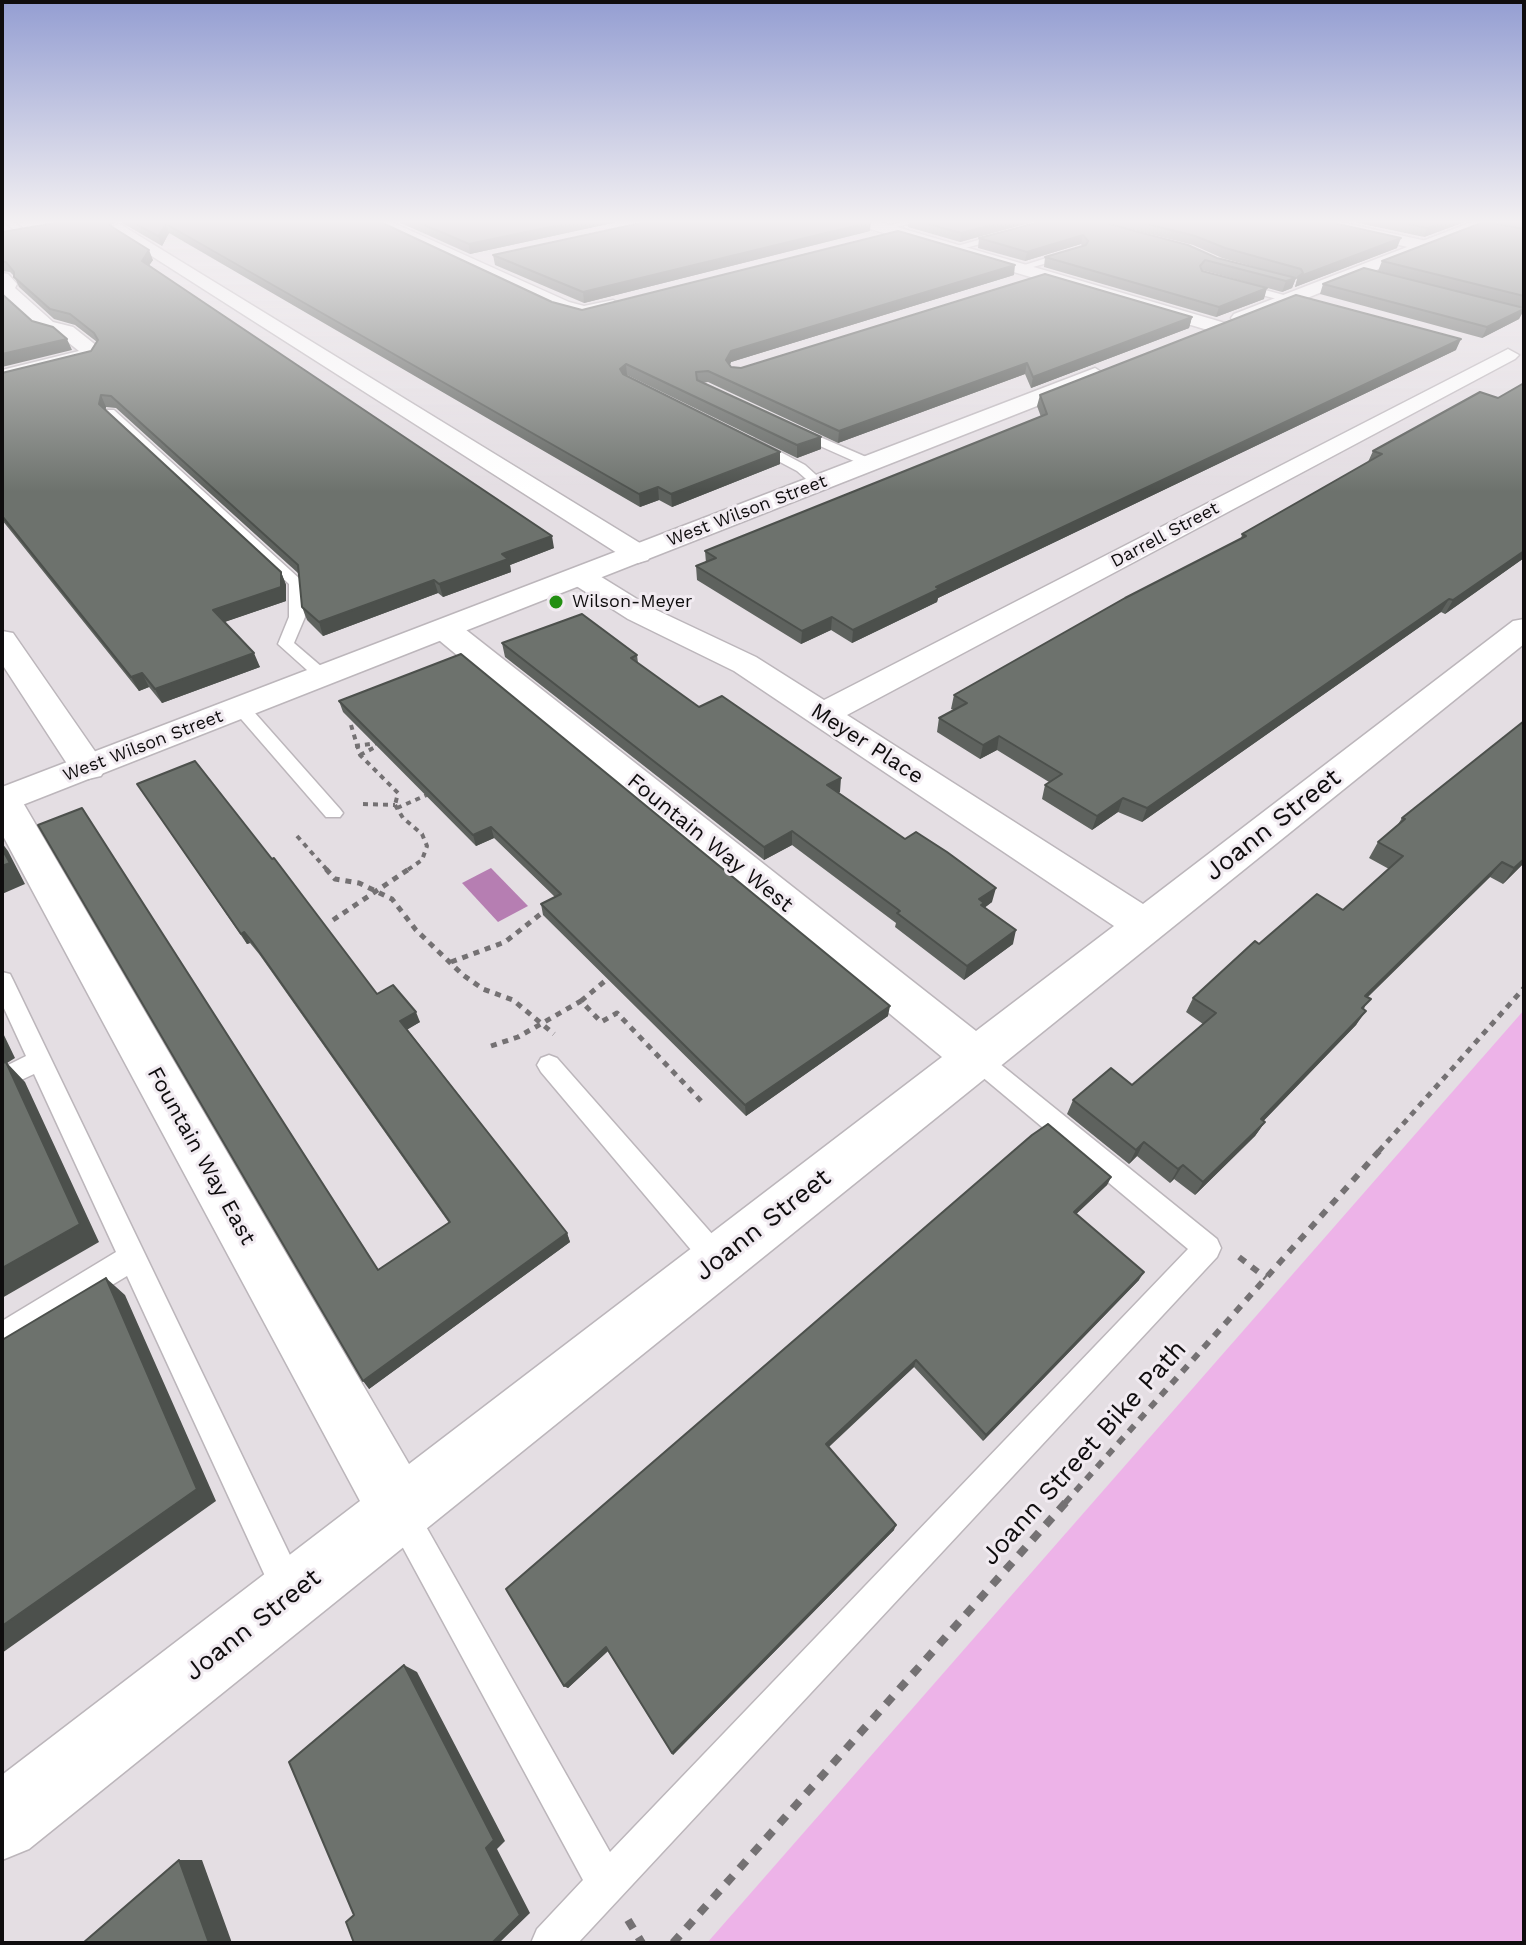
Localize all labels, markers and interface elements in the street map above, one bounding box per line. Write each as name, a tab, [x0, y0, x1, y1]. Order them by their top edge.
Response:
street label: West Wilson Street	[664, 471, 830, 551]
street label: Darrell Street	[1107, 497, 1223, 573]
place label: Wilson-Meyer	[572, 591, 692, 613]
marker: Wilson-Meyer	[547, 593, 565, 611]
street label: Meyer Place	[806, 698, 928, 790]
street label: West Wilson Street	[60, 706, 226, 786]
street label: Joann Street	[1199, 762, 1347, 888]
street label: Fountain Way West	[622, 768, 798, 918]
street label: Fountain Way East	[141, 1062, 261, 1250]
street label: Joann Street	[689, 1162, 837, 1288]
street label: Joann Street Bike Path	[975, 1334, 1193, 1572]
street label: Joann Street	[179, 1562, 327, 1688]

